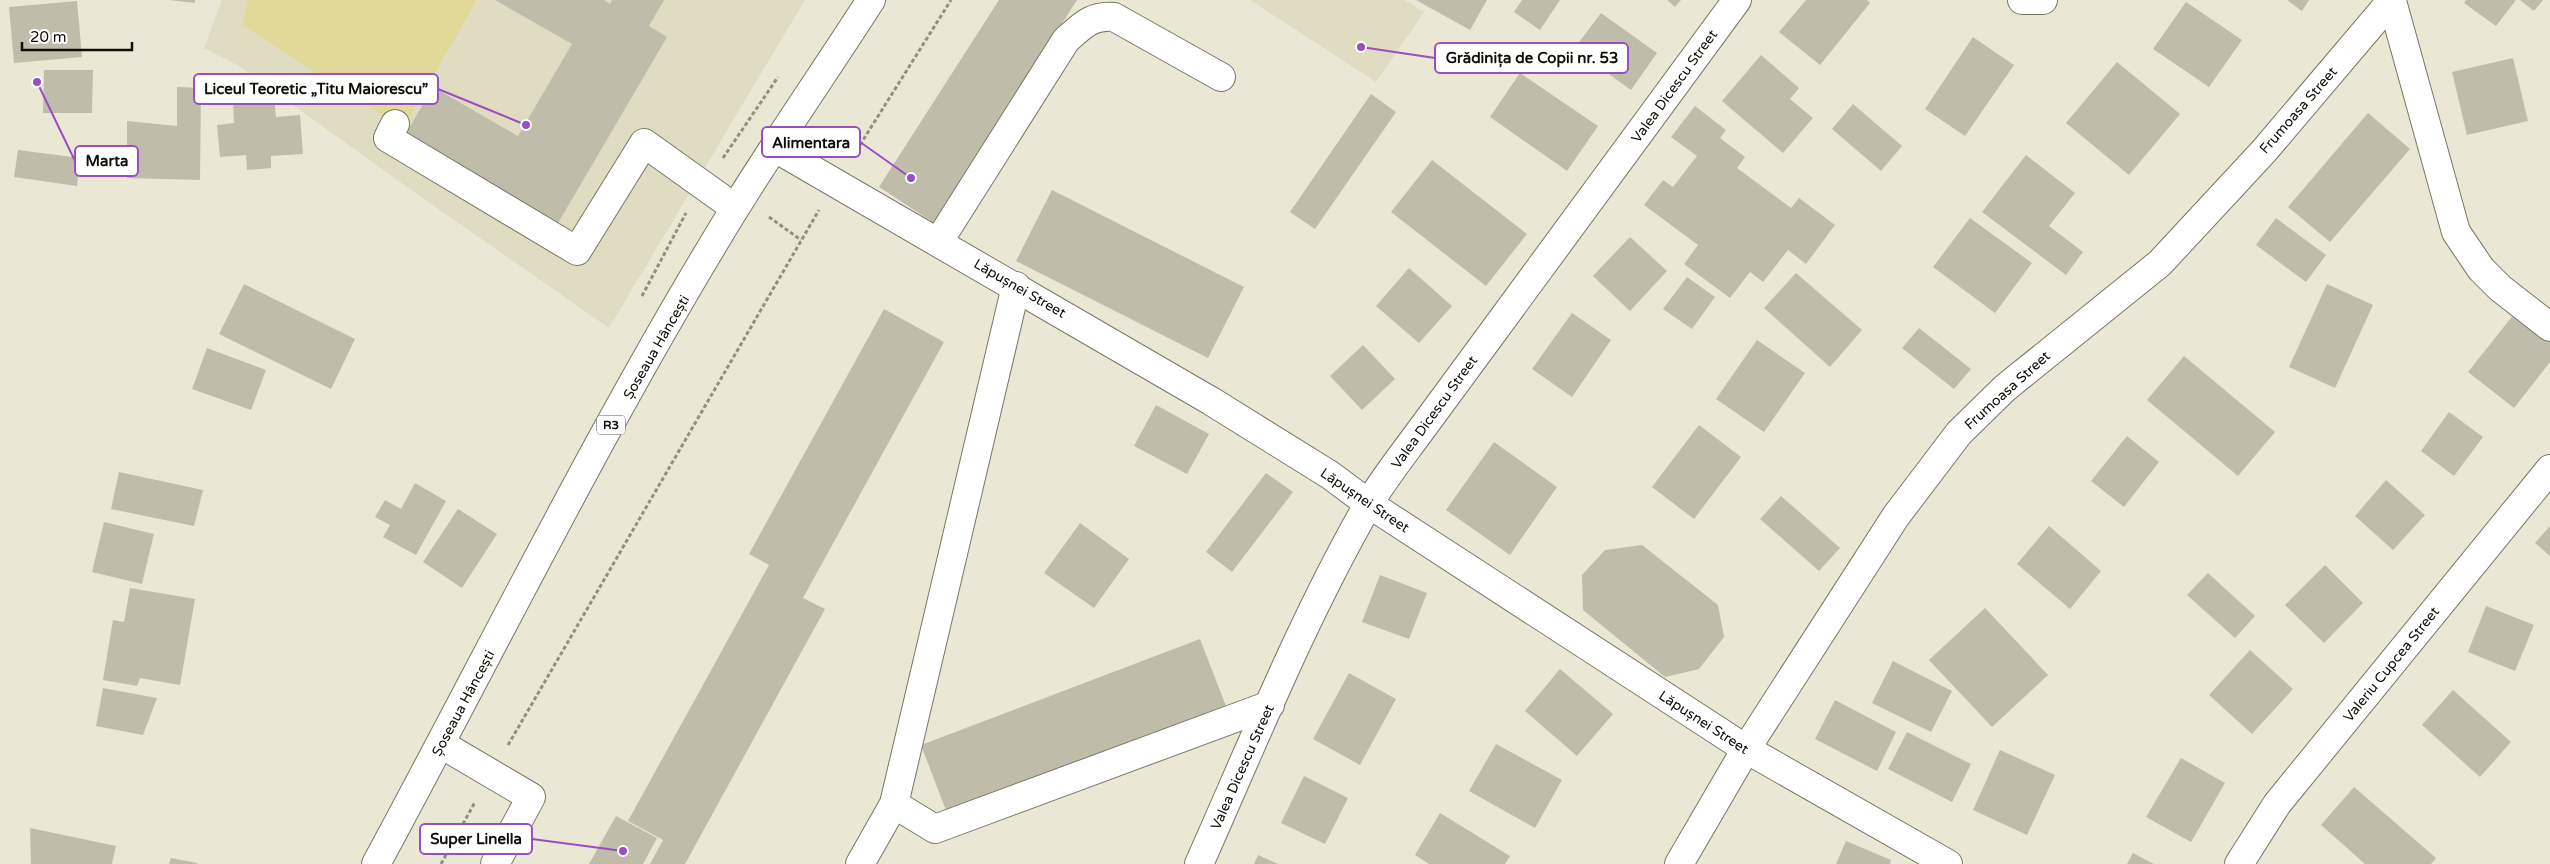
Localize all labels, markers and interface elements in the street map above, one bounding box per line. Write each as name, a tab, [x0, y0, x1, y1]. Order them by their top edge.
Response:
scale bar	[22, 20, 132, 52]
street label: Valea Dicescu Street	[1628, 26, 1721, 146]
text: 20 m	[30, 28, 67, 46]
callout: Grădinița de Copii nr. 53	[1435, 43, 1628, 73]
text: Grădinița de Copii nr. 53	[1446, 49, 1618, 68]
street label: Frumoasa Street	[2256, 63, 2341, 157]
callout: Liceul Teoretic „Titu Maiorescu”	[194, 74, 438, 104]
text: Liceul Teoretic „Titu Maiorescu”	[204, 80, 428, 98]
callout: Alimentara	[762, 127, 860, 157]
text: Alimentara	[772, 134, 850, 152]
callout: Marta	[75, 146, 138, 176]
text: Marta	[86, 152, 128, 170]
street label: Lăpușnei Street	[971, 255, 1069, 322]
street label: Șoseaua Hâncești	[620, 292, 693, 402]
street label: Frumoasa Street	[1961, 347, 2054, 433]
street label: Valea Dicescu Street	[1388, 352, 1481, 472]
road number: R3	[597, 416, 625, 434]
street label: Lăpușnei Street	[1317, 464, 1413, 537]
street label: Valeriu Cupcea Street	[2340, 603, 2443, 725]
street label: Șoseaua Hâncești	[428, 647, 499, 759]
street label: Lăpușnei Street	[1656, 687, 1752, 758]
street label: Valea Dicescu Street	[1207, 701, 1278, 832]
callout: Super Linella	[420, 824, 532, 854]
text: Super Linella	[430, 830, 522, 849]

